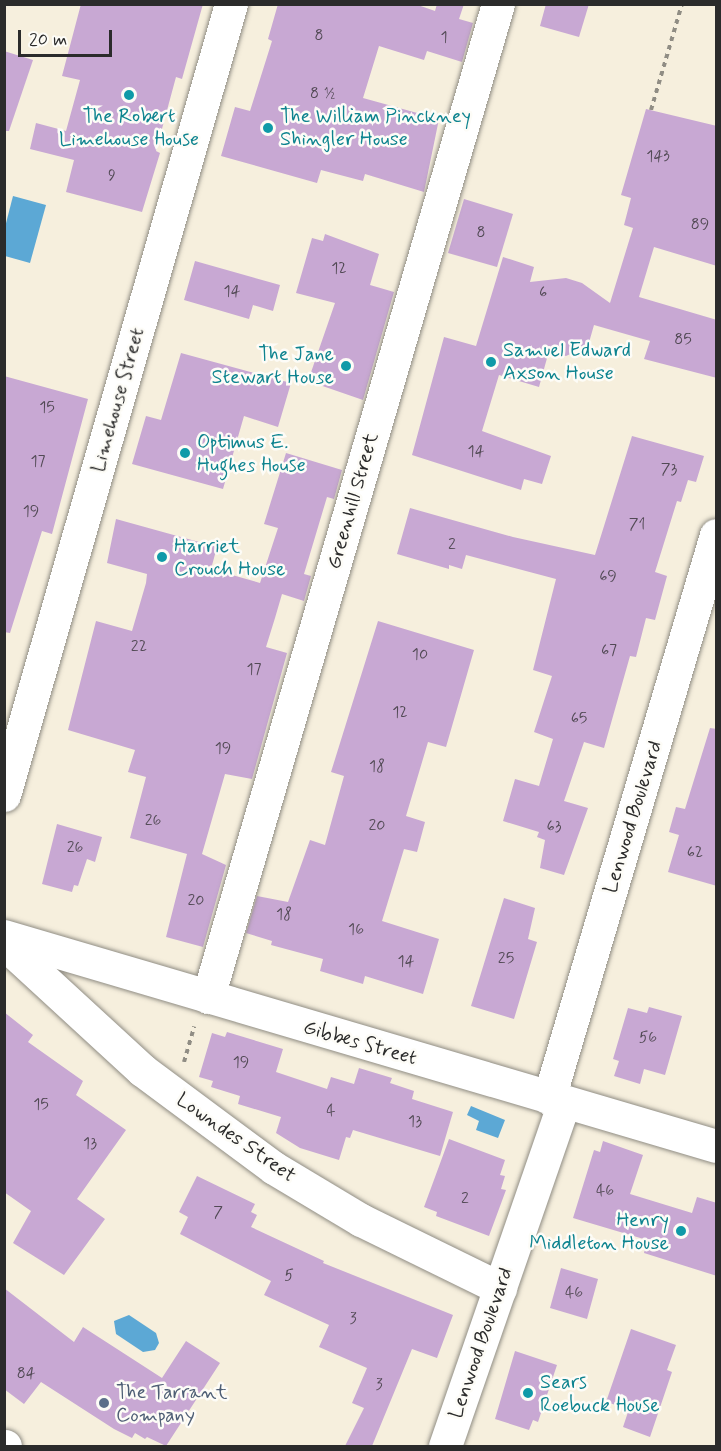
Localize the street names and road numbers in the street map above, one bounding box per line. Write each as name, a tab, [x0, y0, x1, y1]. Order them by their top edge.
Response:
street label: Limehouse Street	[85, 323, 151, 477]
street label: Greenhill Street	[322, 430, 384, 572]
street label: Lenwood Boulevard	[598, 738, 668, 896]
street label: Gibbes Street	[299, 1015, 421, 1071]
street label: Lowndes Street	[172, 1088, 300, 1188]
street label: Lenwood Boulevard	[444, 1264, 518, 1422]

